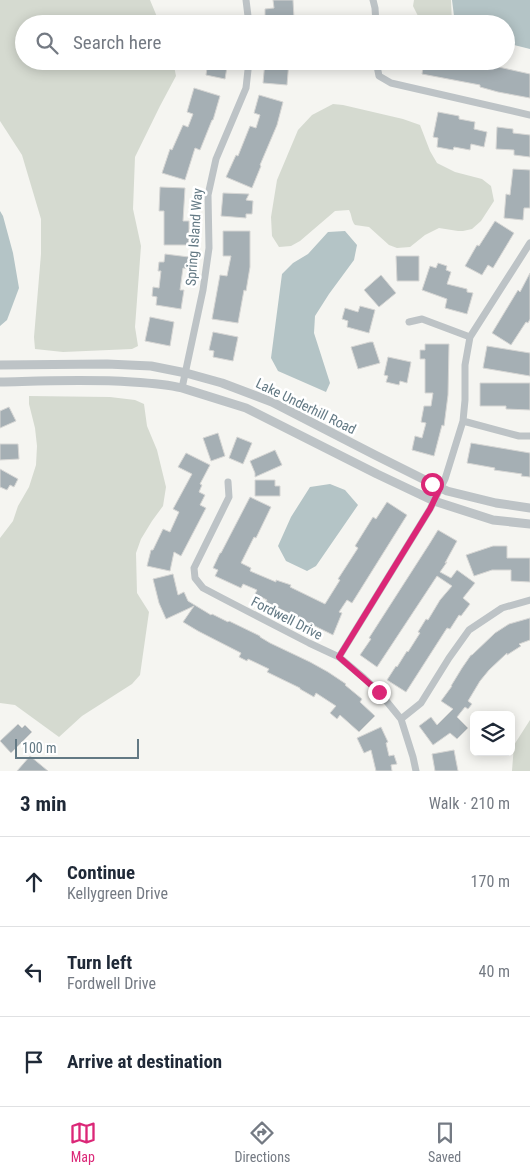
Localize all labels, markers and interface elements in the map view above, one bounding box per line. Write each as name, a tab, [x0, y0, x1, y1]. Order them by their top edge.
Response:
search box	[15, 15, 515, 70]
icon: search	[33, 29, 61, 57]
text: Search here	[73, 31, 161, 54]
street label: Spring Island Way	[183, 187, 205, 287]
street label: Lake Underhill Road	[253, 375, 359, 437]
route start	[421, 473, 444, 496]
street label: Fordwell Drive	[249, 593, 326, 643]
route end	[368, 681, 391, 704]
map controls	[470, 711, 515, 756]
button: layers	[470, 711, 515, 756]
scale bar	[15, 736, 139, 759]
text: 100 m	[22, 740, 57, 756]
text: 3 min	[20, 792, 67, 816]
text: Walk · 210 m	[429, 794, 510, 813]
text: Continue	[67, 861, 135, 884]
icon: ahead	[20, 868, 48, 896]
text: 170 m	[471, 872, 510, 891]
text: Kellygreen Drive	[67, 884, 168, 903]
text: Turn left	[67, 951, 132, 974]
icon: left	[20, 958, 48, 986]
text: 40 m	[478, 962, 510, 981]
text: Fordwell Drive	[67, 974, 156, 993]
icon: arrive	[20, 1048, 48, 1076]
text: Arrive at destination	[67, 1050, 222, 1073]
tab: Map	[69, 1119, 97, 1165]
tab: Directions	[234, 1119, 290, 1165]
tab: Saved	[428, 1119, 461, 1165]

